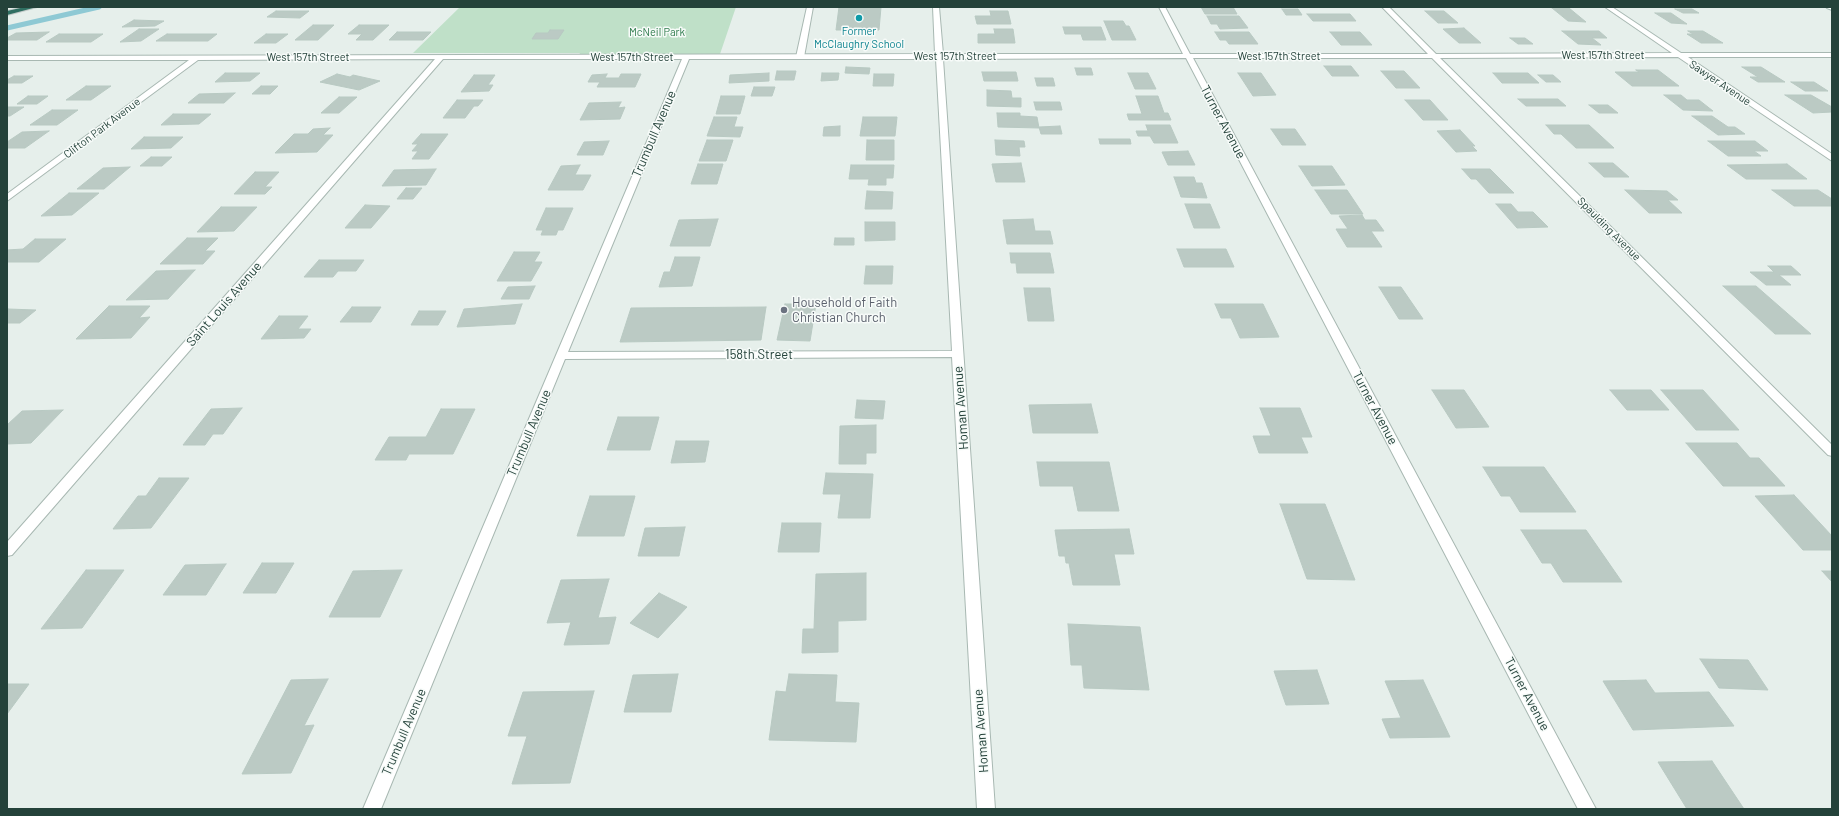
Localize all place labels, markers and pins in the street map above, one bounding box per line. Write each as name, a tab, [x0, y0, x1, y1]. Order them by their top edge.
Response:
marker: Former McClaughry School	[854, 13, 864, 23]
place label: Former McClaughry School	[814, 24, 904, 50]
place label: Household of Faith Christian Church	[792, 295, 897, 326]
marker: Household of Faith Christian Church	[779, 305, 789, 315]

